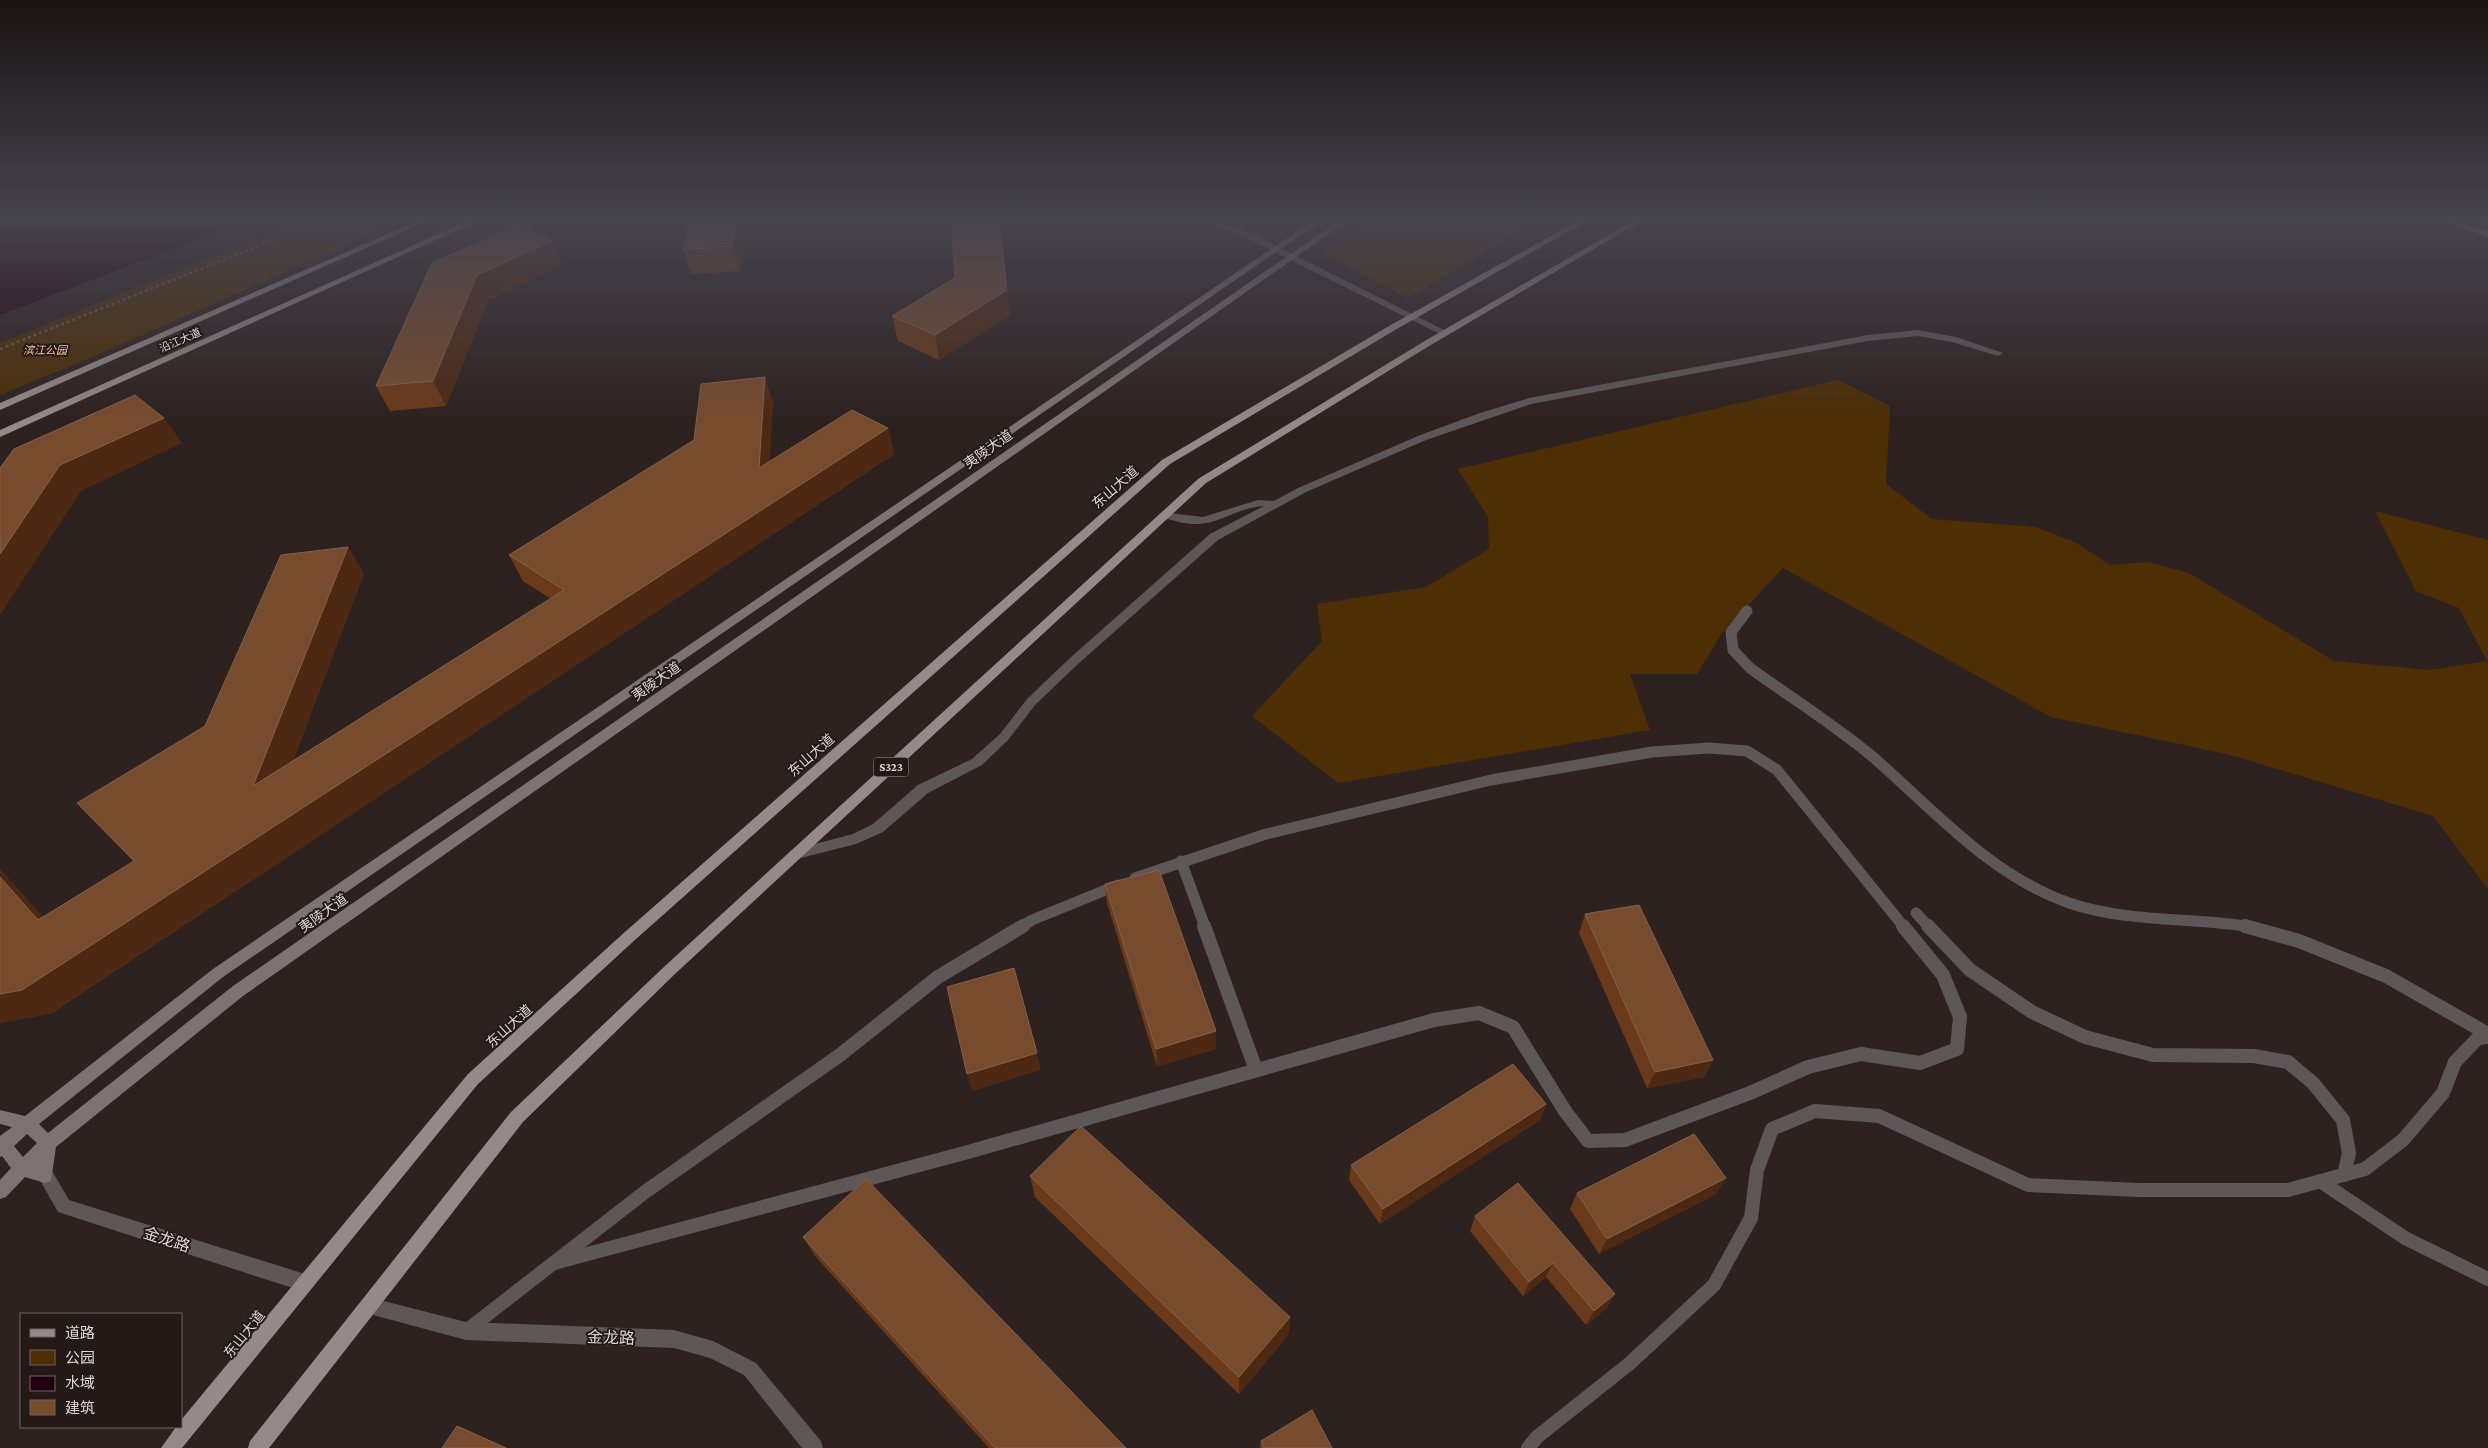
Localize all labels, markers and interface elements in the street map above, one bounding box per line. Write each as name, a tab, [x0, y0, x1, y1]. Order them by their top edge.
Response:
street label: 沿江大道	[157, 326, 203, 354]
park label: 滨江公园	[23, 344, 69, 356]
street label: 夷陵大道	[960, 426, 1016, 472]
street label: 东山大道	[1089, 463, 1141, 511]
street label: 夷陵大道	[628, 658, 684, 704]
street label: 东山大道	[785, 731, 837, 779]
road number: S323	[874, 758, 908, 776]
street label: 夷陵大道	[295, 890, 351, 936]
street label: 东山大道	[483, 1001, 535, 1051]
street label: 金龙路	[141, 1224, 192, 1255]
street label: 东山大道	[220, 1307, 268, 1361]
legend	[20, 1313, 182, 1428]
text: 道路	[65, 1325, 95, 1341]
street label: 金龙路	[587, 1328, 635, 1347]
text: 公园	[65, 1350, 95, 1366]
text: 水域	[65, 1375, 95, 1391]
text: 建筑	[65, 1400, 95, 1416]

